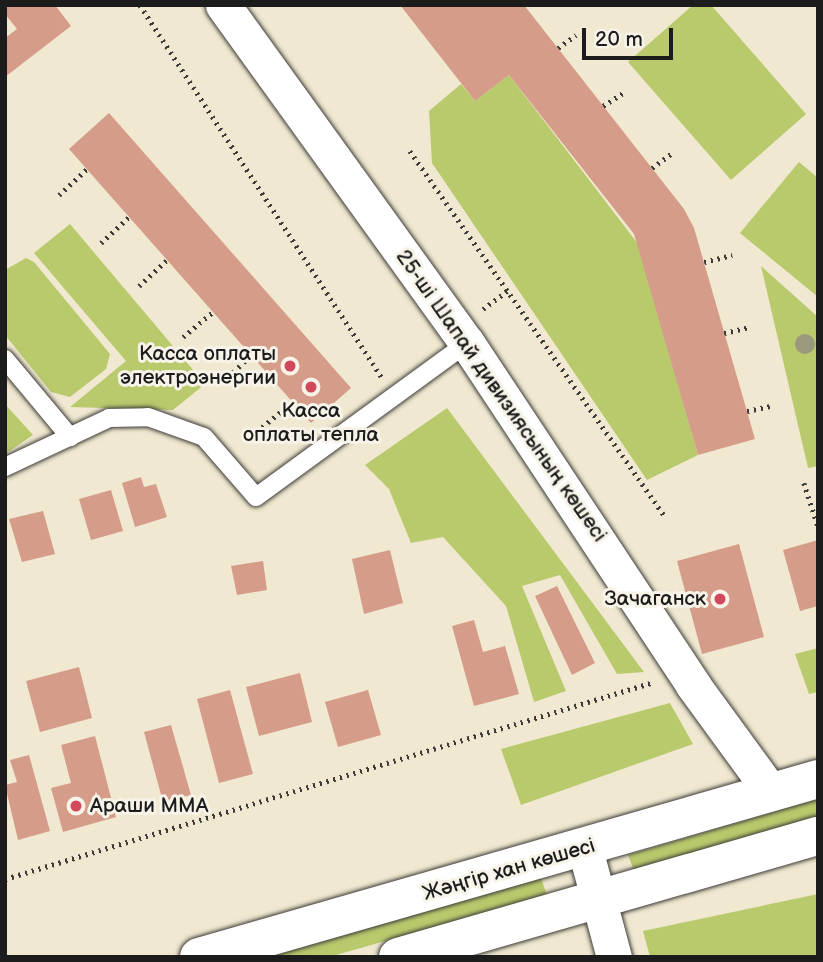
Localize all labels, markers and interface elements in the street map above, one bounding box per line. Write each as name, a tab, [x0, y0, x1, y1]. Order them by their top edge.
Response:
scale bar	[585, 14, 676, 58]
text: 20 m	[595, 27, 643, 52]
street label: 25-ші Шапай дивизиясының көшесі	[390, 245, 612, 547]
place label: Касса оплаты электроэнергии	[120, 341, 276, 391]
marker: Касса оплаты электроэнергии	[282, 358, 298, 374]
marker: Касса оплаты тепла	[303, 379, 319, 395]
place label: Касса оплаты тепла	[243, 398, 379, 448]
place label: Зачаганск	[605, 586, 706, 612]
marker: Зачаганск	[712, 591, 728, 607]
place label: Араши ММА	[90, 793, 208, 819]
marker: Араши ММА	[68, 798, 84, 814]
street label: Жәңгір хан көшесі	[420, 833, 598, 907]

